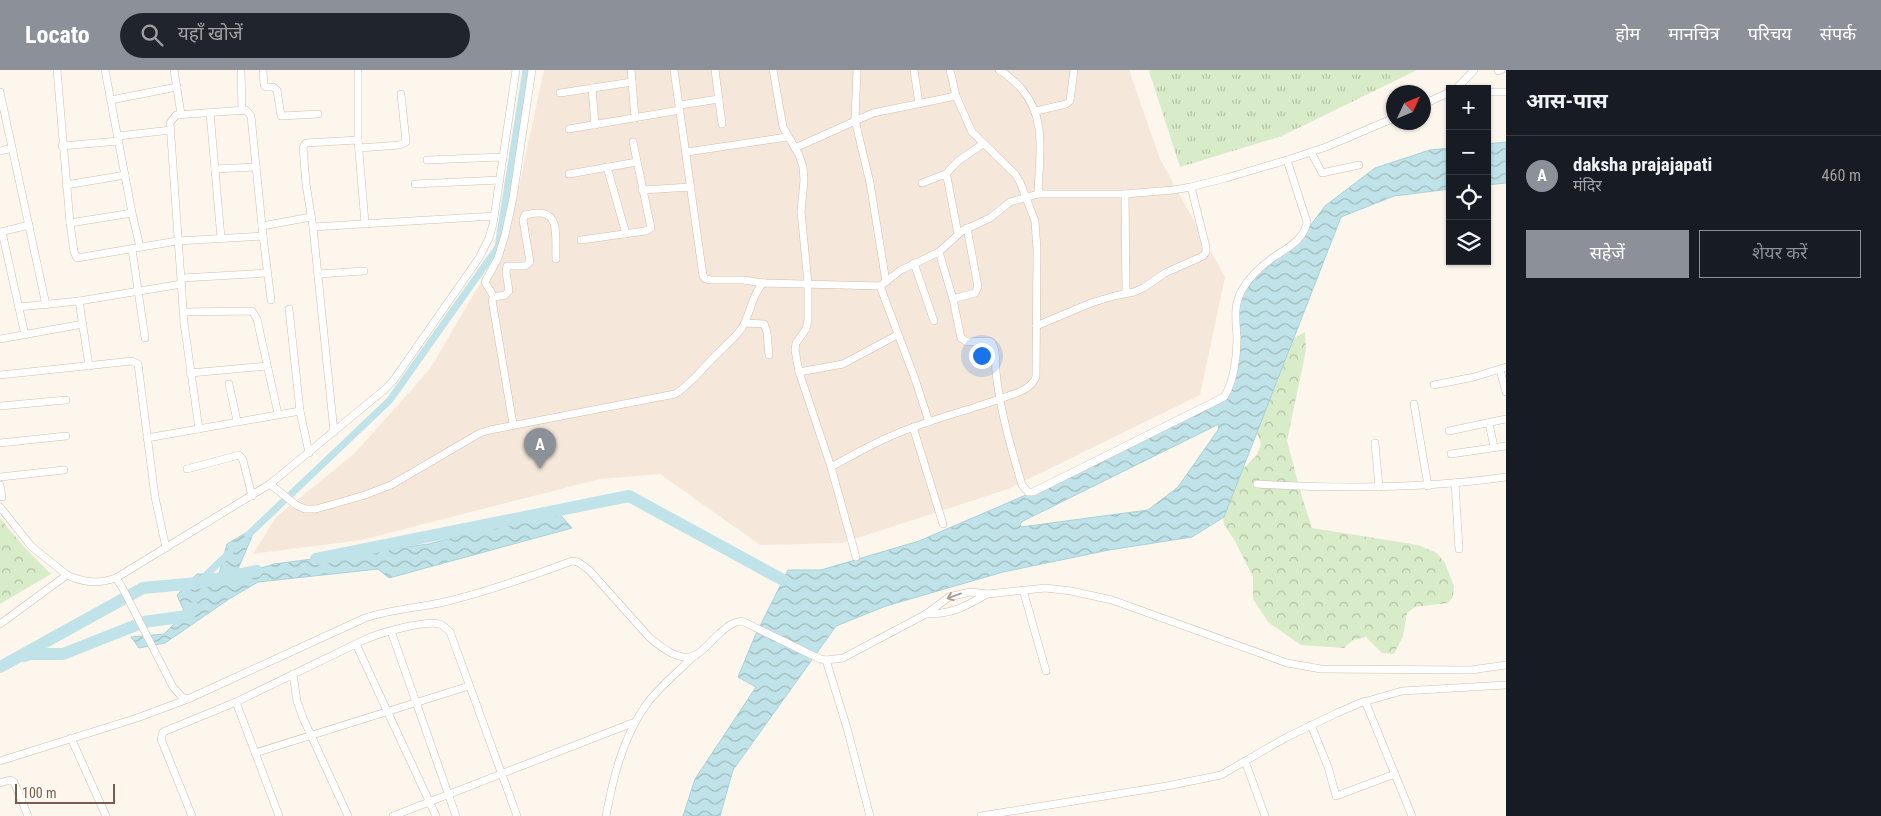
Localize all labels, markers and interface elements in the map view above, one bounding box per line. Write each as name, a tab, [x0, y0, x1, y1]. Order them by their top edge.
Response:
search box	[120, 13, 470, 58]
text: Locato	[25, 21, 90, 49]
icon: search	[138, 21, 166, 49]
text: यहाँ खोजें	[178, 22, 243, 45]
text: होम	[1615, 23, 1640, 44]
text: मानचित्र	[1668, 23, 1720, 44]
text: परिचय	[1748, 23, 1792, 44]
text: संपर्क	[1820, 23, 1856, 44]
north arrow	[1386, 85, 1431, 130]
map controls	[1446, 85, 1491, 265]
button: +	[1446, 85, 1491, 130]
text: आस-पास	[1526, 89, 1608, 113]
button: −	[1446, 130, 1491, 175]
text: daksha prajajapati	[1573, 153, 1712, 176]
text: A	[1537, 166, 1547, 185]
text: 460 m	[1822, 166, 1861, 185]
button: locate	[1446, 175, 1491, 220]
text: मंदिर	[1573, 176, 1602, 195]
button: layers	[1446, 220, 1491, 265]
button: सहेजें	[1526, 230, 1689, 278]
button: शेयर करें	[1699, 230, 1861, 278]
your location	[969, 343, 995, 369]
pin: A	[524, 428, 556, 469]
one-way arrow	[947, 592, 962, 601]
scale bar	[15, 781, 115, 804]
text: 100 m	[22, 785, 57, 801]

